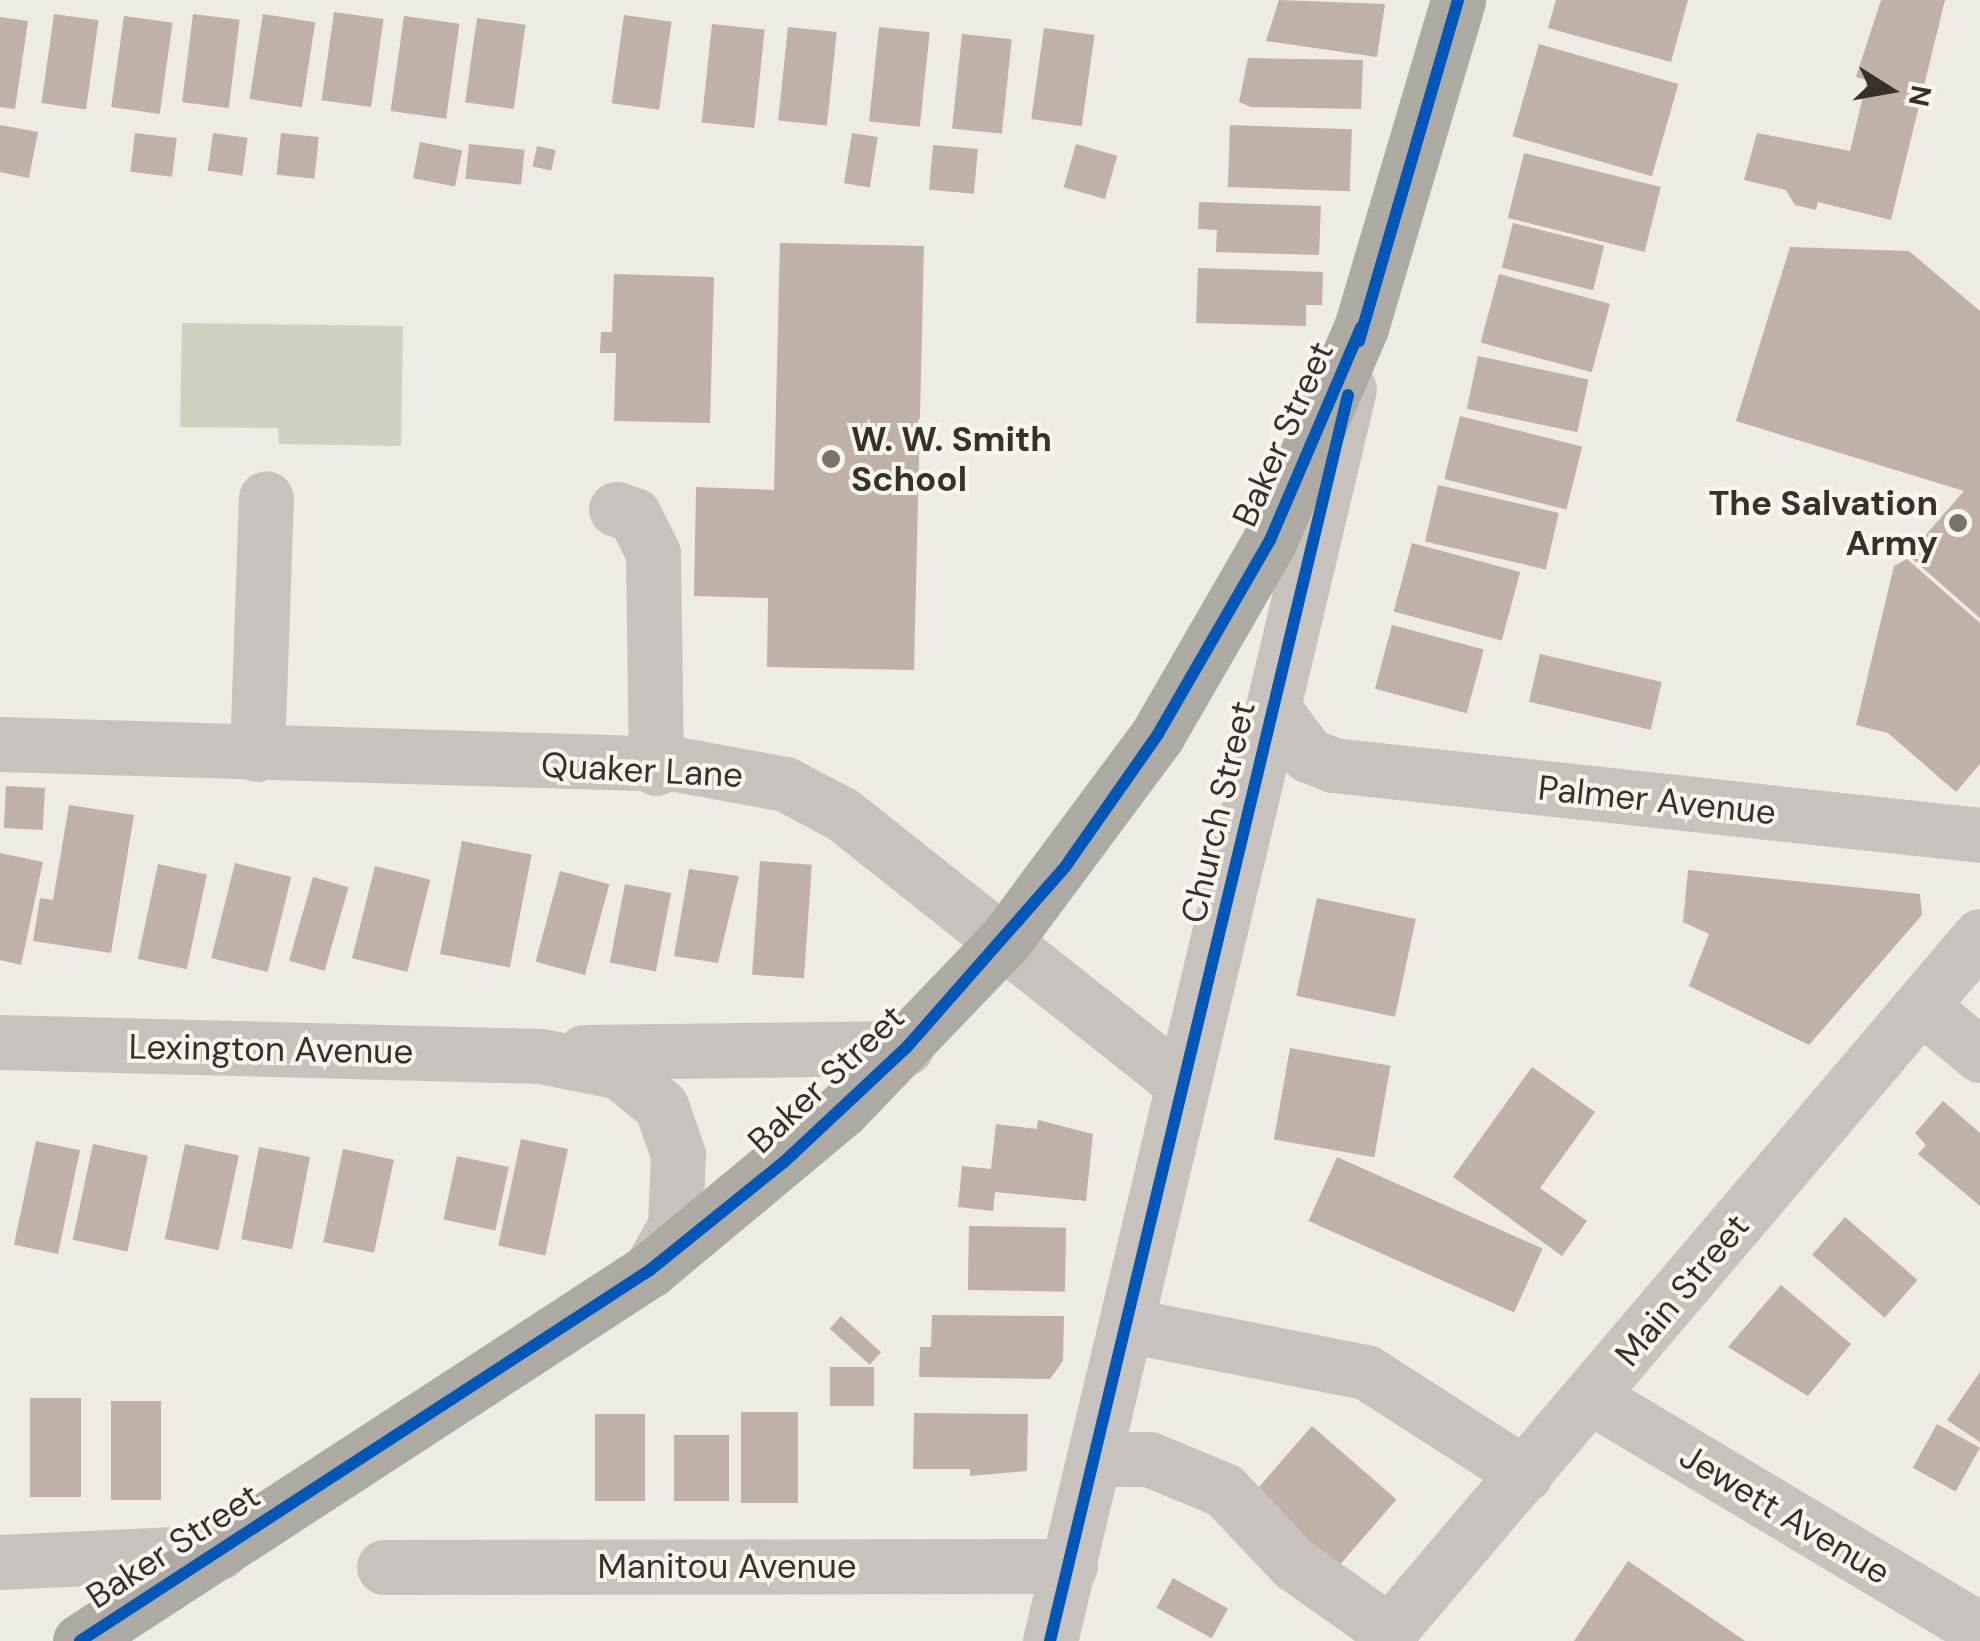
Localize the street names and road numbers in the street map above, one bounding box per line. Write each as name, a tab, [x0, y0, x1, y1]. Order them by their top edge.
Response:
street label: Baker Street	[1224, 335, 1342, 533]
street label: Church Street	[1172, 697, 1264, 927]
street label: Quaker Lane	[540, 744, 744, 796]
street label: Palmer Avenue	[1536, 767, 1778, 833]
street label: Baker Street	[739, 996, 913, 1162]
street label: Lexington Avenue	[128, 1026, 414, 1072]
street label: Main Street	[1606, 1205, 1758, 1375]
street label: Jewett Avenue	[1672, 1435, 1898, 1593]
street label: Baker Street	[79, 1475, 267, 1617]
street label: Manitou Avenue	[597, 1545, 857, 1587]

